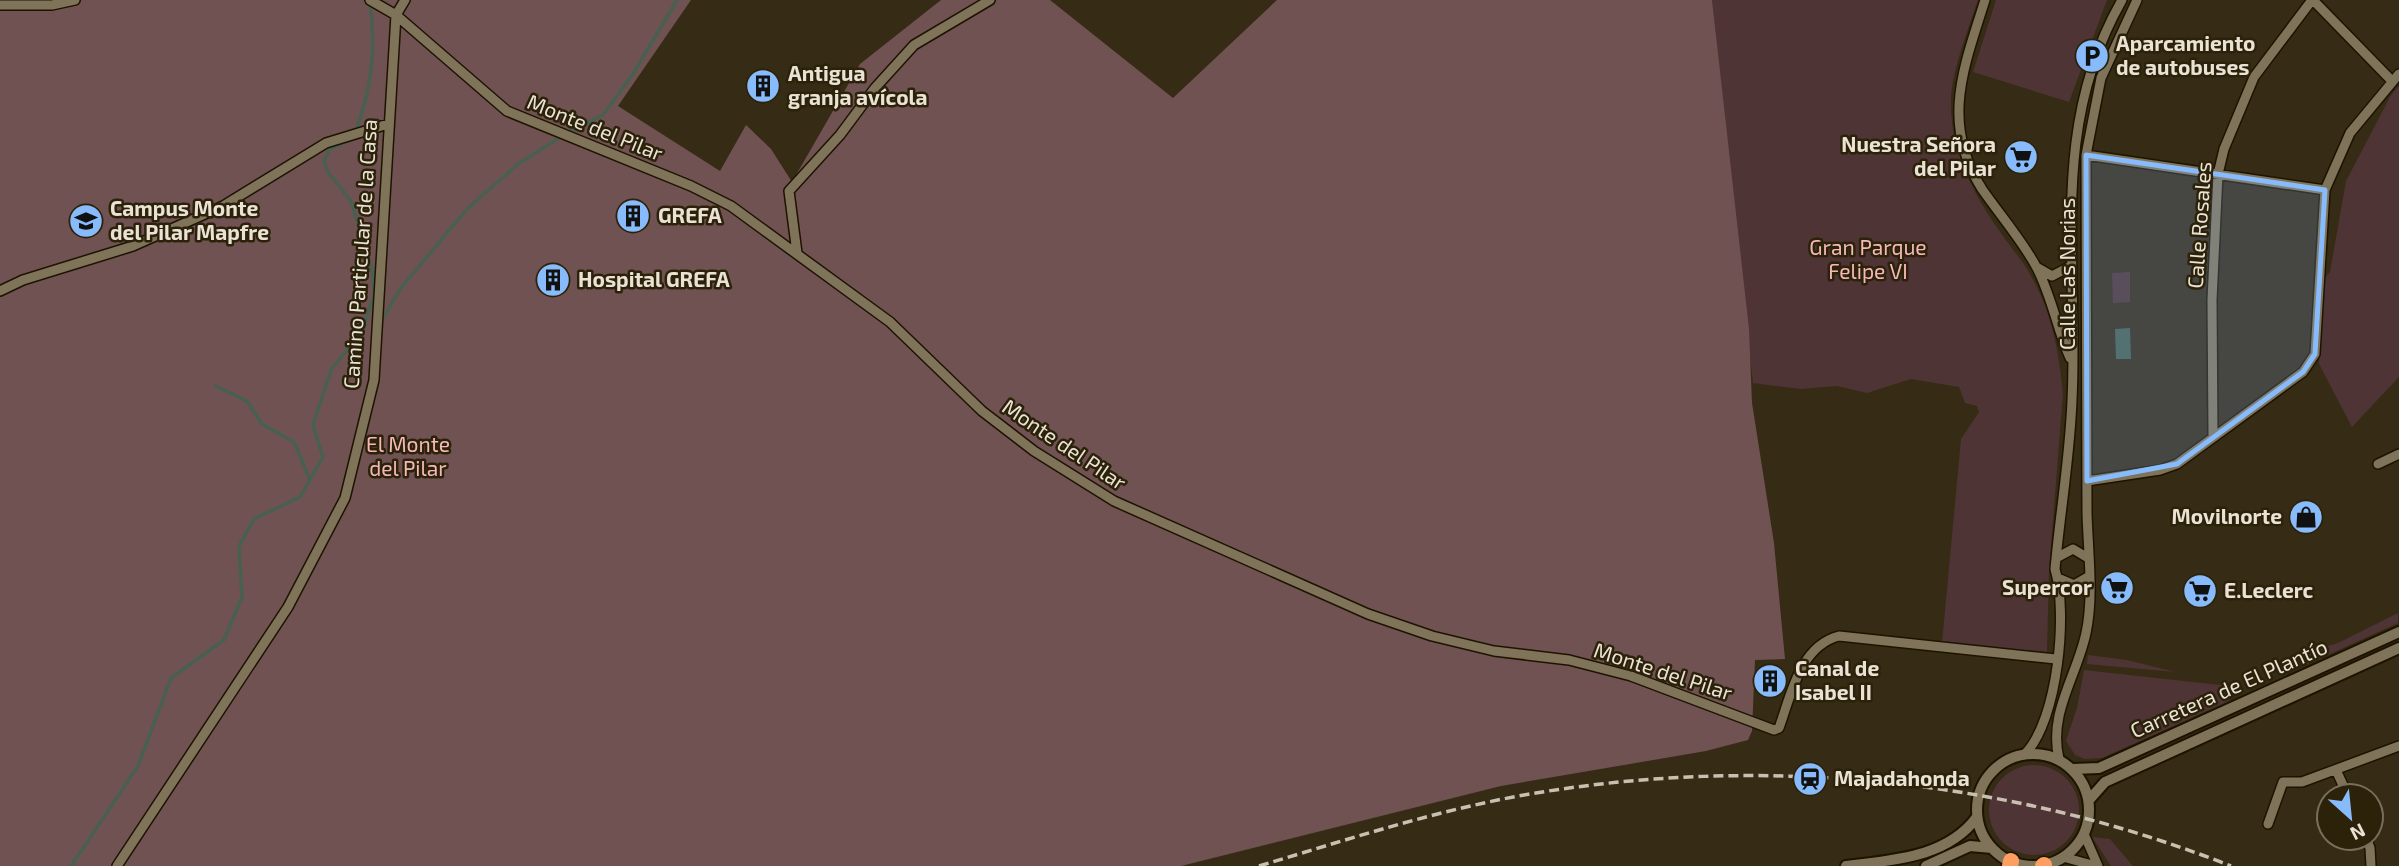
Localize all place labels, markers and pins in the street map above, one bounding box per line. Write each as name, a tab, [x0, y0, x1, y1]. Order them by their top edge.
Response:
place label: Aparcamiento de autobuses	[2116, 30, 2256, 79]
parking icon: Aparcamiento de autobuses	[2073, 37, 2111, 75]
place label: Antigua granja avícola	[788, 60, 927, 109]
building icon: Antigua granja avícola	[744, 67, 782, 105]
place label: Nuestra Señora del Pilar	[1841, 131, 1996, 180]
supermarket icon: Nuestra Señora del Pilar	[2002, 138, 2040, 176]
place label: Campus Monte del Pilar Mapfre	[110, 195, 269, 244]
building icon: GREFA	[614, 197, 652, 235]
school or university icon: Campus Monte del Pilar Mapfre	[67, 202, 105, 240]
place label: GREFA	[658, 202, 722, 227]
building icon: Hospital GREFA	[534, 261, 572, 299]
place label: Hospital GREFA	[578, 266, 730, 291]
shop icon: Movilnorte	[2287, 498, 2325, 536]
place label: Movilnorte	[2172, 503, 2282, 528]
supermarket icon: Supercor	[2098, 569, 2136, 607]
supermarket icon: E.Leclerc	[2181, 572, 2219, 610]
place label: Supercor	[2002, 574, 2092, 599]
place label: E.Leclerc	[2224, 577, 2314, 602]
place label: Canal de Isabel II	[1795, 655, 1879, 704]
building icon: Canal de Isabel II	[1751, 662, 1789, 700]
station icon: Majadahonda	[1791, 760, 1829, 798]
place label: Majadahonda	[1834, 765, 1970, 790]

